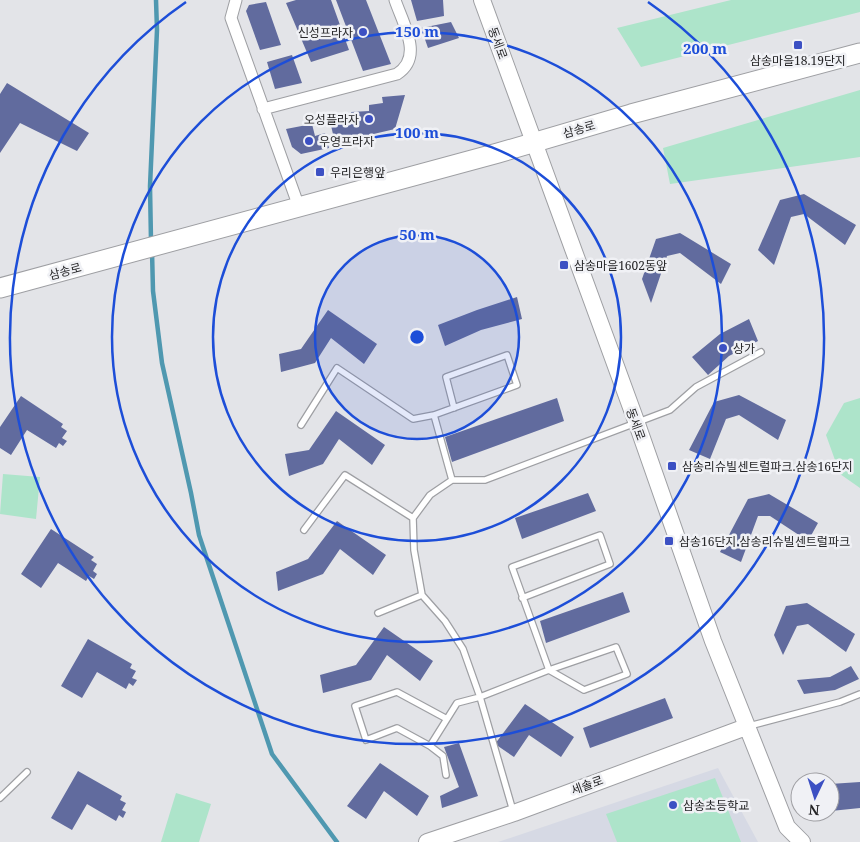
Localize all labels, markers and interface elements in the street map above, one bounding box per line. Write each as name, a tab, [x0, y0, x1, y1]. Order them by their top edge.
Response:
text: 150 m	[395, 21, 439, 41]
place label: 신성프라자	[298, 24, 353, 41]
street label: 동세로	[484, 25, 512, 61]
marker: 신성프라자	[357, 26, 369, 38]
text: 200 m	[683, 38, 727, 58]
marker: 삼송마을18.19단지	[792, 39, 804, 51]
place label: 삼송마을18.19단지	[750, 52, 846, 69]
place label: 오성플라자	[304, 111, 359, 128]
marker: 오성플라자	[363, 113, 375, 125]
street label: 삼송로	[561, 116, 597, 142]
text: 100 m	[395, 122, 439, 142]
place label: 우영프라자	[319, 133, 374, 150]
marker: 우영프라자	[303, 135, 315, 147]
place label: 우리은행앞	[330, 164, 385, 181]
marker: 우리은행앞	[314, 166, 326, 178]
text: 50 m	[399, 224, 435, 244]
place label: 삼송마을1602동앞	[574, 257, 667, 274]
street label: 삼송로	[47, 259, 83, 283]
marker: 삼송마을1602동앞	[558, 259, 570, 271]
centre of rings	[408, 328, 426, 346]
place label: 상가	[733, 340, 755, 357]
marker: 상가	[717, 342, 729, 354]
street label: 동세로	[622, 406, 650, 442]
place label: 삼송리슈빌센트럴파크.삼송16단지	[682, 458, 853, 475]
marker: 삼송리슈빌센트럴파크.삼송16단지	[666, 460, 678, 472]
place label: 삼송16단지.삼송리슈빌센트럴파크	[679, 533, 850, 550]
marker: 삼송16단지.삼송리슈빌센트럴파크	[663, 535, 675, 547]
street label: 세솔로	[569, 771, 605, 799]
north arrow	[790, 772, 840, 822]
place label: 삼송초등학교	[683, 797, 749, 814]
marker: 삼송초등학교	[667, 799, 679, 811]
text: N	[808, 801, 820, 820]

